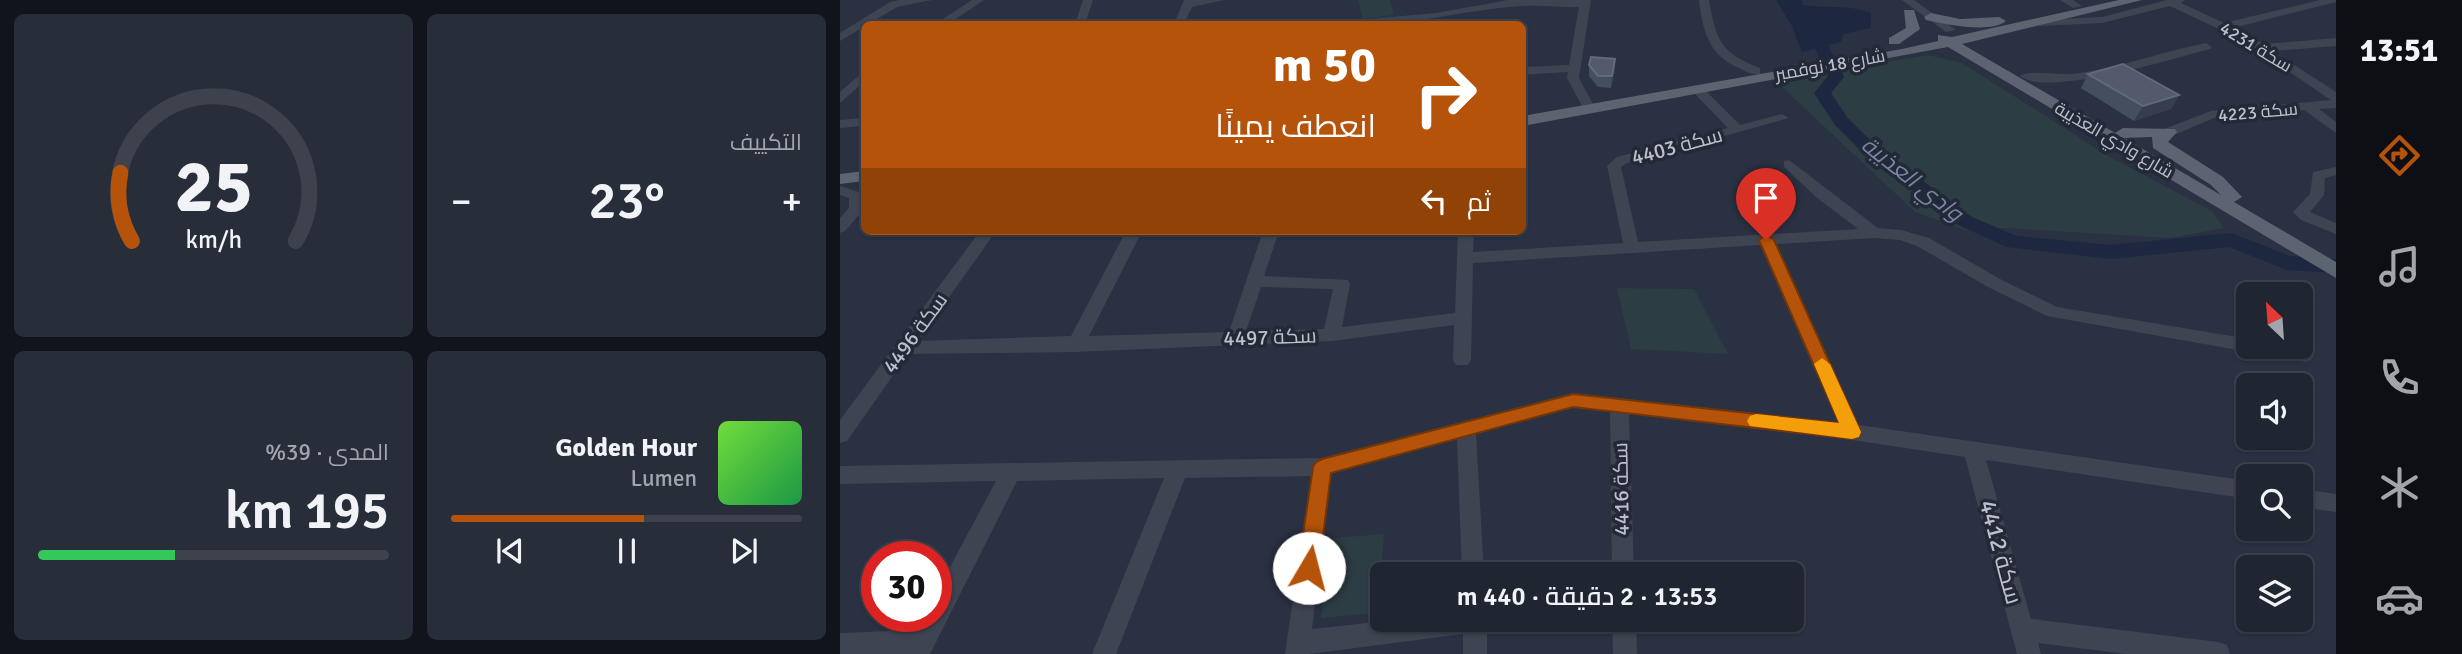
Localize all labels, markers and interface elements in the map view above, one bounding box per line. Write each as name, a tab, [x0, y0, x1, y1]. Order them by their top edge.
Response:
street label: سكة 4231	[2216, 17, 2296, 77]
text: 13:51	[2360, 31, 2438, 70]
text: 50 m	[1273, 35, 1376, 95]
street label: شارع 18 نوفمبر	[1772, 45, 1887, 87]
icon: right	[1400, 49, 1491, 140]
street label: شارع وادي العذيبة	[2049, 97, 2177, 186]
street label: سكة 4223	[2217, 98, 2299, 126]
text: انعطف يمينًا	[1215, 107, 1376, 146]
street label: سكة 4403	[1629, 121, 1725, 171]
text: التكييف	[730, 128, 802, 157]
water label: وادي العذيبة	[1853, 130, 1970, 231]
icon: directions	[2375, 131, 2424, 180]
text: 25	[174, 144, 253, 233]
pin	[1736, 168, 1796, 240]
text: 23°	[588, 169, 665, 233]
text: −	[451, 178, 472, 225]
text: +	[781, 178, 802, 225]
icon: arrive	[1747, 179, 1785, 217]
icon: left	[1415, 182, 1453, 220]
text: ثم	[1467, 187, 1491, 219]
text: km/h	[185, 224, 242, 255]
icon: music	[2375, 242, 2424, 291]
north arrow	[2236, 282, 2314, 359]
map controls	[2236, 282, 2313, 632]
street label: سكة 4496	[877, 288, 953, 378]
street label: سكة 4497	[1223, 322, 1317, 352]
icon: phone	[2375, 353, 2424, 402]
button: sound	[2236, 373, 2313, 450]
text: Golden Hour	[556, 432, 697, 464]
text: المدى · 39%	[265, 438, 389, 467]
street label: سكة 4416	[1607, 442, 1635, 536]
icon: climate	[2375, 463, 2424, 512]
text: Lumen	[631, 464, 697, 493]
button: search	[2236, 464, 2313, 541]
text: 195 km	[225, 479, 389, 543]
street label: سكة 4412	[1973, 497, 2029, 607]
position arrow	[1272, 531, 1346, 605]
icon: previous	[491, 532, 529, 570]
icon: pause	[608, 532, 646, 570]
icon: next	[725, 532, 763, 570]
speed limit sign: 30	[861, 541, 952, 632]
button: layers	[2236, 555, 2313, 632]
icon: car	[2375, 574, 2424, 623]
text: 13:53 · 2 دقيقة · 440 m	[1457, 581, 1717, 613]

